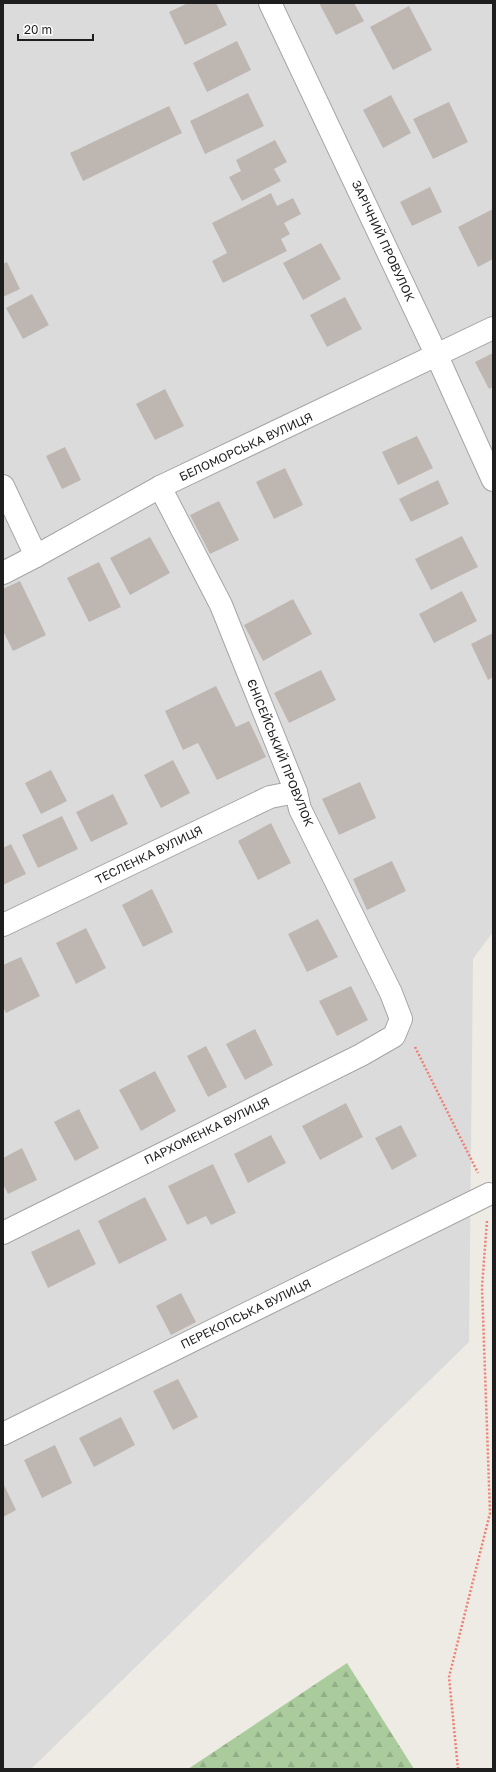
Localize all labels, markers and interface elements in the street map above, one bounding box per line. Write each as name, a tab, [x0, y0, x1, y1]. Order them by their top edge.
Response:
scale bar	[18, 16, 93, 42]
text: 20 m	[24, 22, 52, 37]
street label: ЗАРІЧНИЙ ПРОВУЛОК	[349, 178, 418, 304]
street label: БЕЛОМОРСЬКА ВУЛИЦЯ	[177, 409, 315, 484]
street label: ЄНІСЕЙСЬКИЙ ПРОВУЛОК	[244, 677, 317, 829]
street label: ТЕСЛЕНКА ВУЛИЦЯ	[93, 822, 205, 887]
street label: ПАРХОМЕНКА ВУЛИЦЯ	[142, 1094, 272, 1167]
street label: ПЕРЕКОПСЬКА ВУЛИЦЯ	[178, 1275, 313, 1352]

